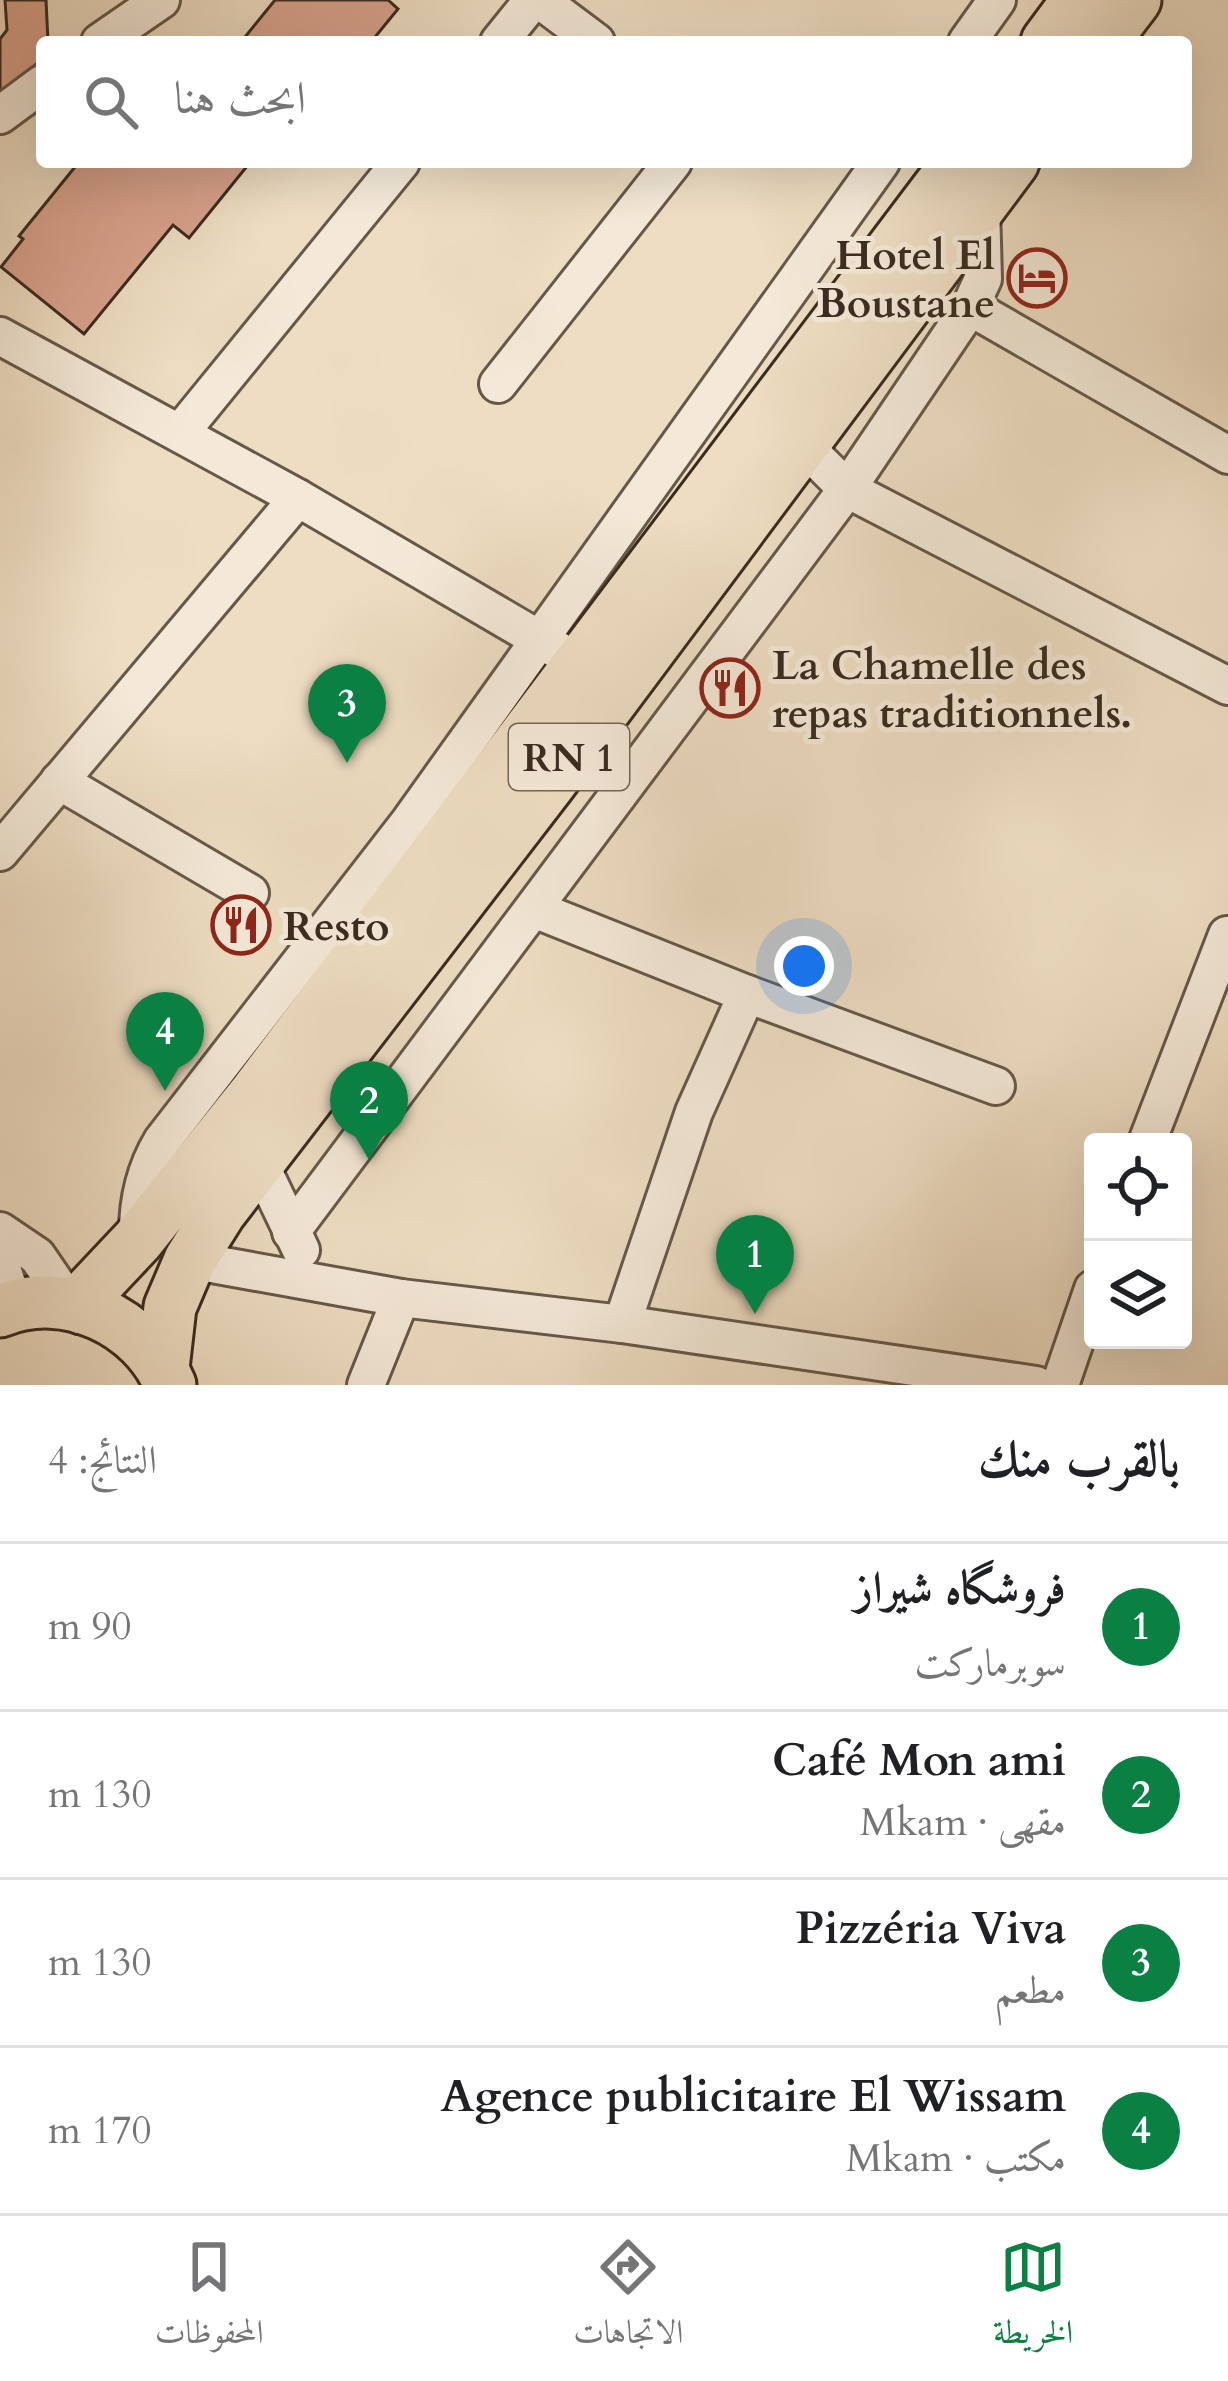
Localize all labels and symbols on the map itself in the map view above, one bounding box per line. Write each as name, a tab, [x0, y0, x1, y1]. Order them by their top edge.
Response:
place label: Hotel El Boustane	[816, 227, 995, 332]
hotel icon: Hotel El Boustane	[1006, 247, 1068, 309]
place label: La Chamelle des repas traditionnels.	[772, 637, 1132, 742]
restaurant icon: La Chamelle des repas traditionnels.	[699, 657, 761, 719]
pin: 3	[308, 664, 386, 763]
road number: RN 1	[509, 724, 629, 790]
restaurant icon: Resto	[210, 894, 272, 956]
place label: Resto	[283, 898, 390, 955]
your location	[774, 936, 834, 996]
pin: 4	[126, 992, 204, 1091]
pin: 2	[330, 1061, 408, 1160]
pin: 1	[716, 1215, 794, 1314]

